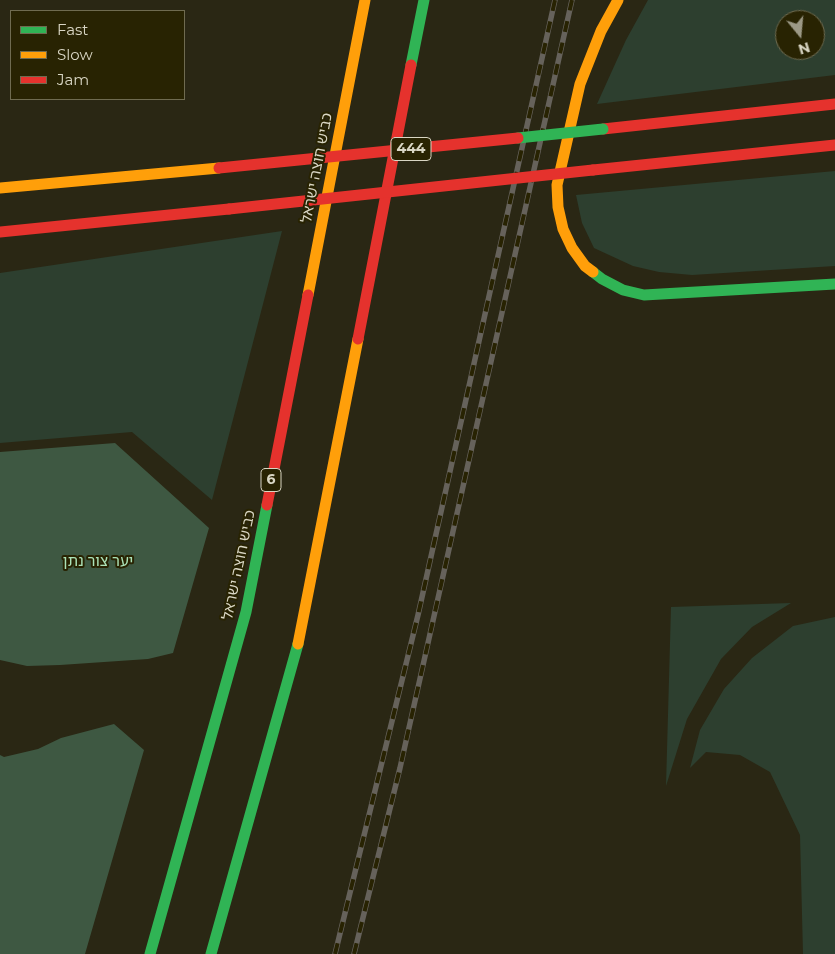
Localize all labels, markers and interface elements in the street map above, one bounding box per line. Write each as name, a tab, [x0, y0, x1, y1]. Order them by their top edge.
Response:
legend	[10, 10, 185, 100]
north arrow	[775, 10, 825, 60]
text: Fast	[57, 20, 88, 39]
text: N	[796, 38, 812, 59]
text: Slow	[57, 45, 93, 64]
text: Jam	[57, 70, 89, 89]
street label: כביש חוצה ישראל	[297, 111, 337, 225]
road number: 444	[391, 138, 431, 160]
road number: 6	[261, 468, 281, 492]
street label: כביש חוצה ישראל	[219, 508, 259, 622]
park label: יער צור נתן	[63, 553, 133, 571]

